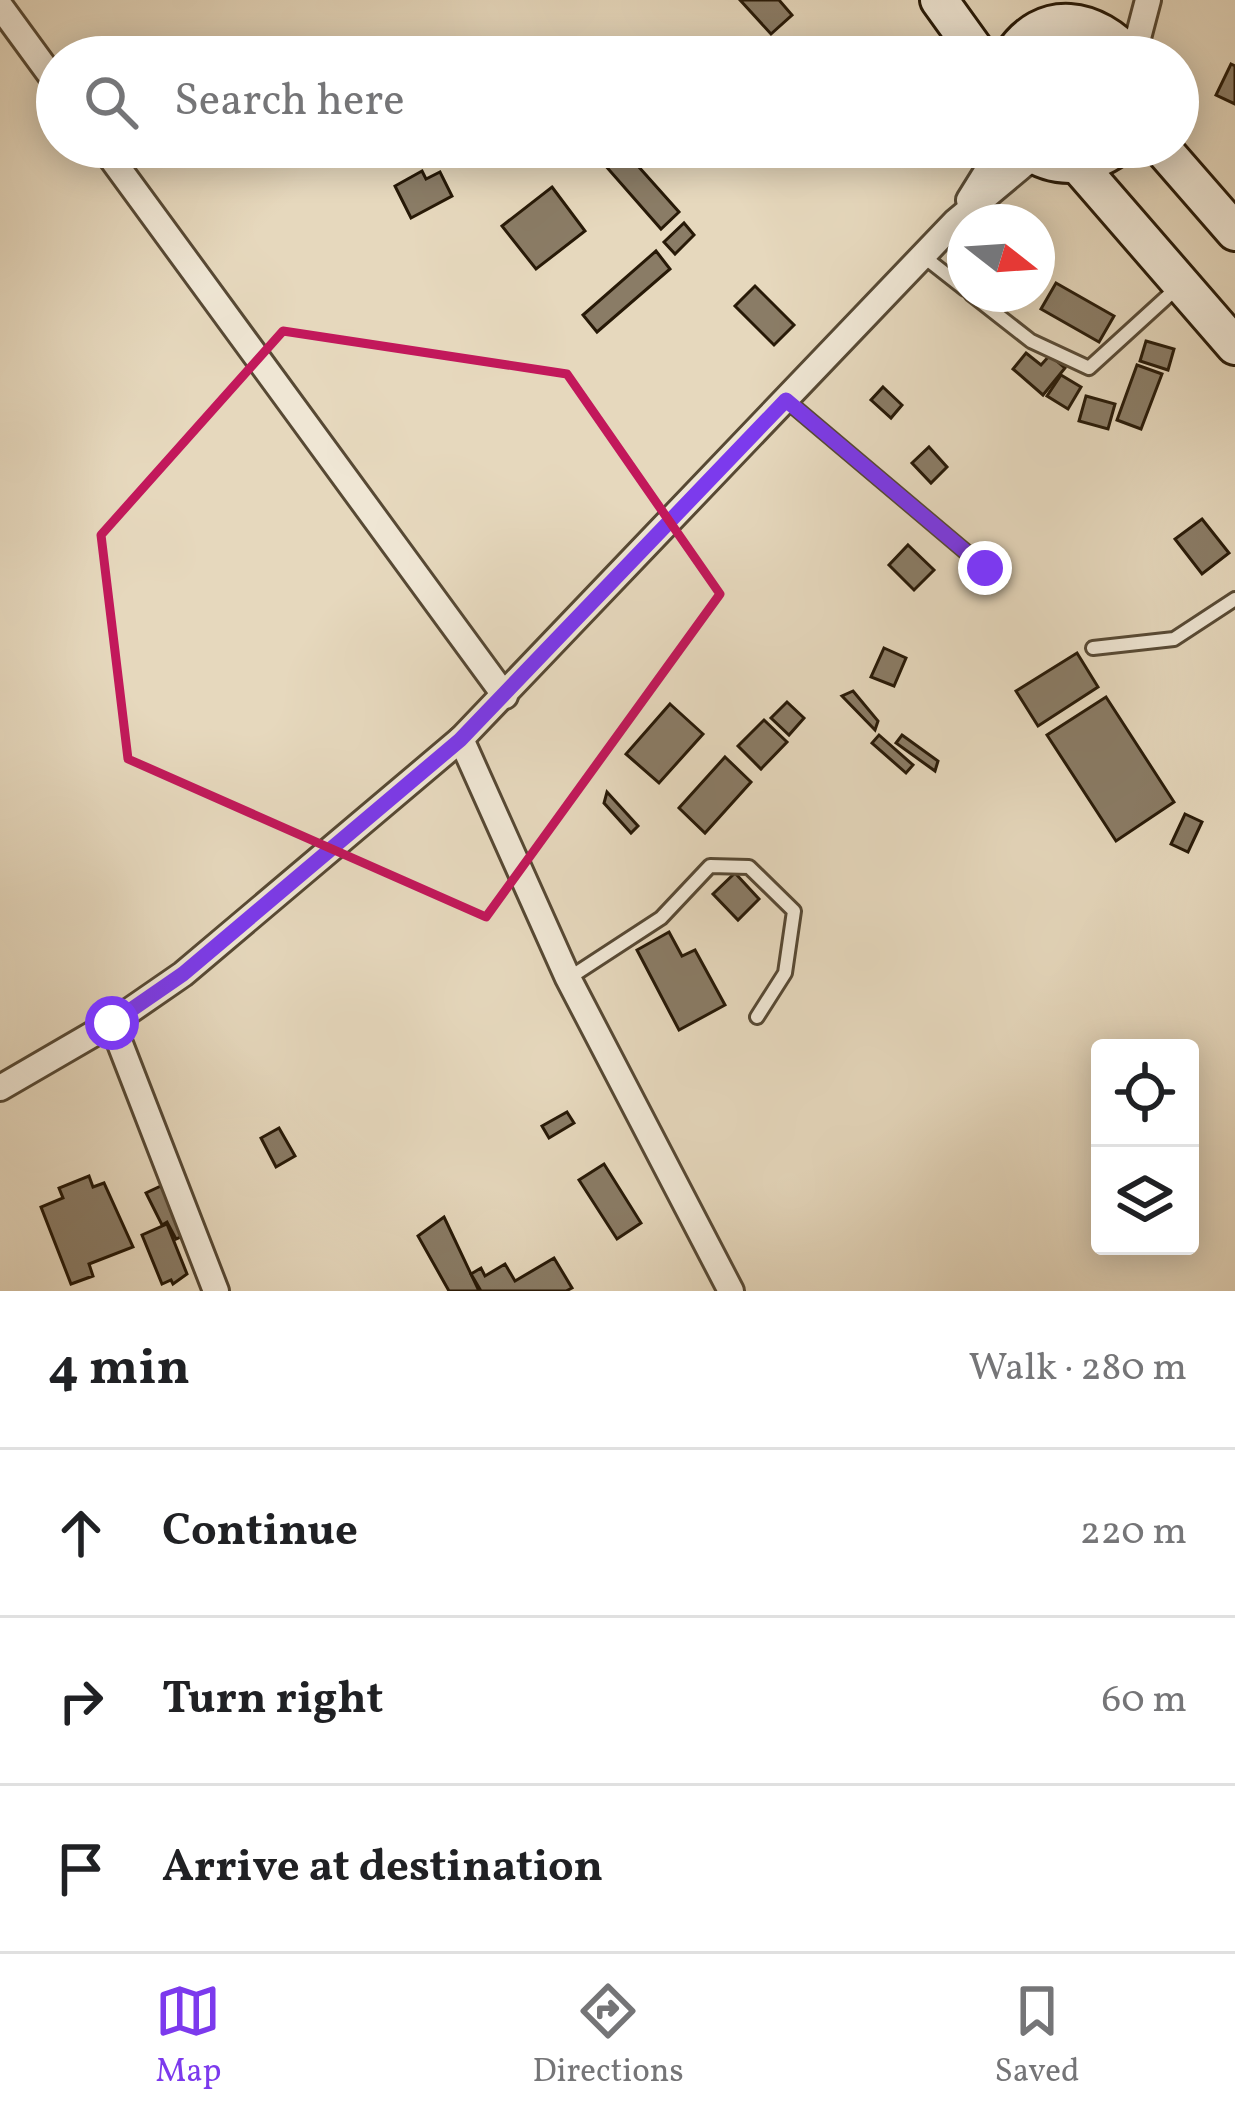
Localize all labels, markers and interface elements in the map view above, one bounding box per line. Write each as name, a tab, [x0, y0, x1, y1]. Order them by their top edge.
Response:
search box	[36, 36, 1199, 168]
icon: search	[78, 69, 144, 135]
text: Search here	[174, 71, 405, 134]
north arrow	[947, 204, 1055, 312]
route end	[958, 541, 1012, 595]
route start	[85, 996, 139, 1050]
map controls	[1091, 1039, 1199, 1255]
button: locate	[1091, 1039, 1199, 1147]
button: layers	[1091, 1147, 1199, 1255]
text: 4 min	[48, 1334, 190, 1405]
text: Walk · 280 m	[969, 1342, 1187, 1396]
icon: ahead	[48, 1500, 114, 1566]
text: Continue	[162, 1501, 358, 1564]
text: 220 m	[1080, 1506, 1187, 1560]
icon: right	[48, 1668, 114, 1734]
text: Turn right	[162, 1669, 383, 1732]
text: 60 m	[1102, 1674, 1187, 1728]
icon: arrive	[48, 1836, 114, 1902]
text: Arrive at destination	[162, 1837, 603, 1900]
tab: Map	[155, 1978, 222, 2096]
tab: Directions	[532, 1978, 684, 2096]
tab: Saved	[995, 1978, 1080, 2096]

